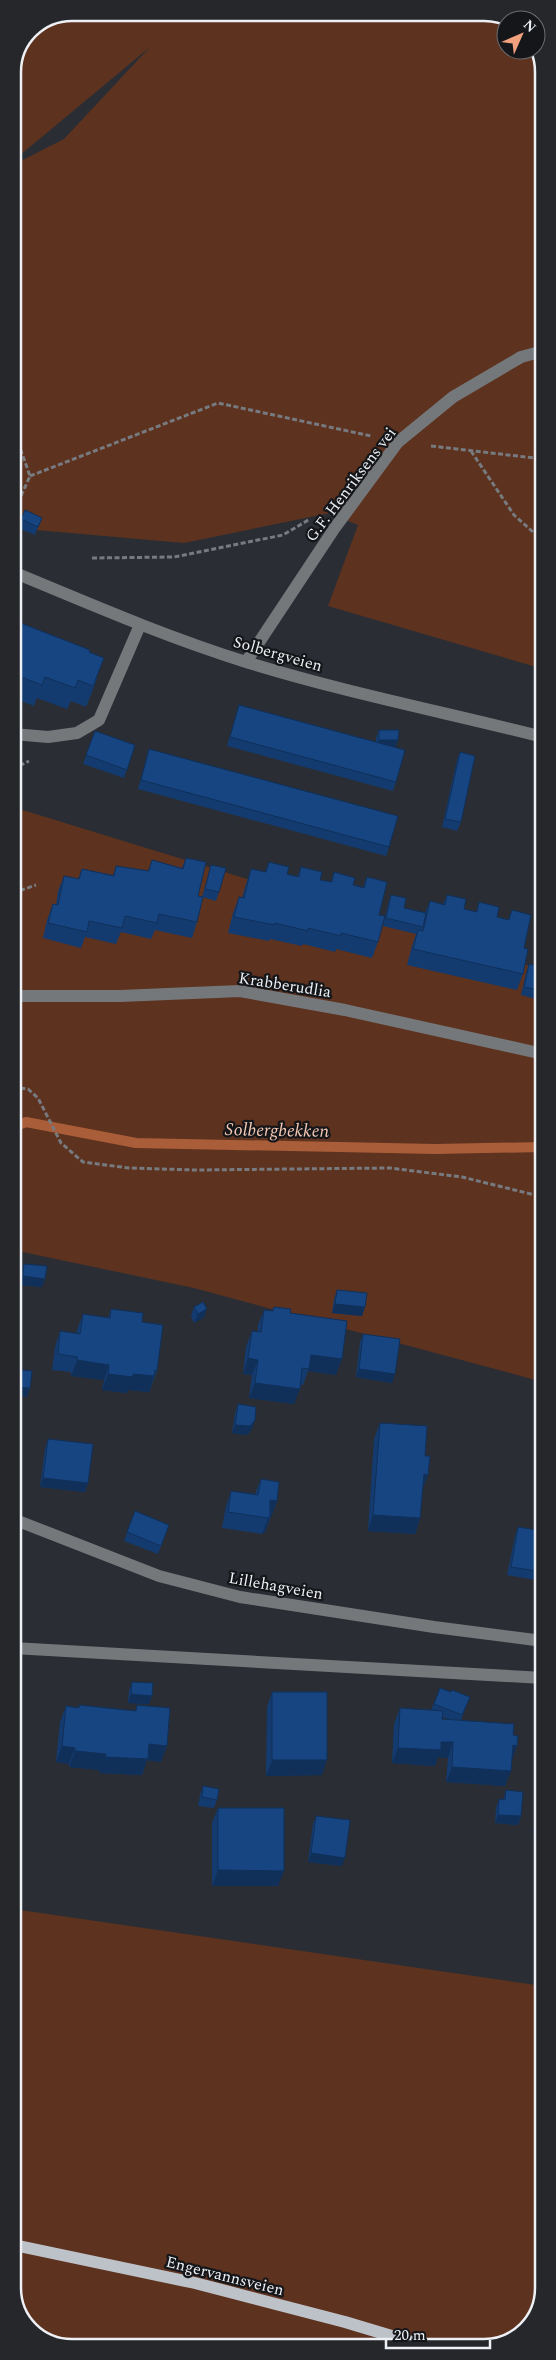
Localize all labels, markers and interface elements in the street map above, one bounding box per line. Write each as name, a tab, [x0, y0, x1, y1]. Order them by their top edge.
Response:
north arrow	[496, 10, 546, 60]
text: N	[518, 15, 541, 38]
street label: G.F. Henriksens vei	[300, 422, 402, 547]
street label: Solbergveien	[230, 630, 325, 678]
street label: Krabberudlia	[237, 966, 333, 1004]
water label: Solbergbekken	[225, 1116, 330, 1145]
street label: Lillehagveien	[227, 1566, 325, 1606]
street label: Engervannsveien	[163, 2250, 286, 2302]
scale bar	[386, 2318, 490, 2350]
text: 20 m	[394, 2324, 426, 2347]

